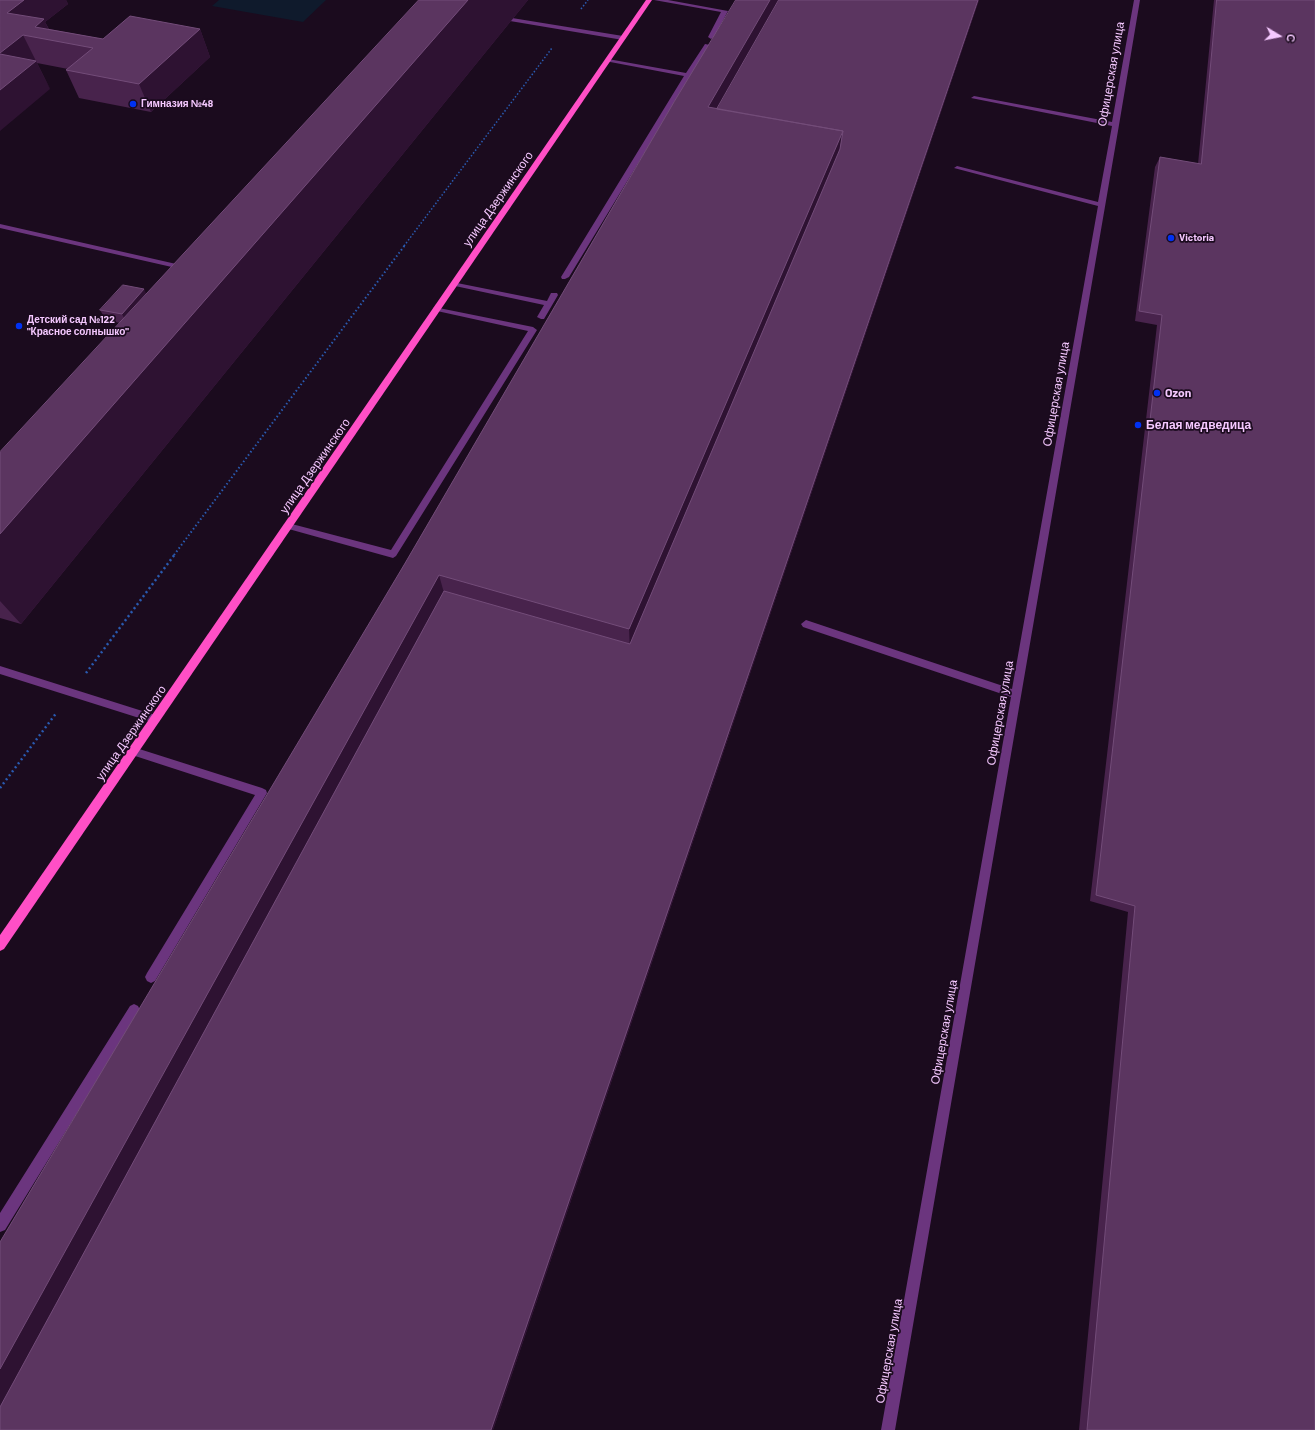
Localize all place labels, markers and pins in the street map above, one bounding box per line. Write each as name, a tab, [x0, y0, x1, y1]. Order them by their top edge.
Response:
place label: Гимназия №48	[141, 98, 213, 110]
marker: Гимназия №48	[128, 99, 138, 109]
place label: Victoria	[1179, 232, 1214, 244]
marker: Victoria	[1166, 233, 1176, 243]
place label: Детский сад №122 "Красное солнышко"	[27, 314, 129, 338]
marker: Детский сад №122 "Красное солнышко"	[14, 321, 24, 331]
place label: Ozon	[1165, 386, 1191, 400]
marker: Ozon	[1152, 388, 1162, 398]
place label: Белая медведица	[1146, 418, 1251, 432]
marker: Белая медведица	[1133, 420, 1143, 430]

